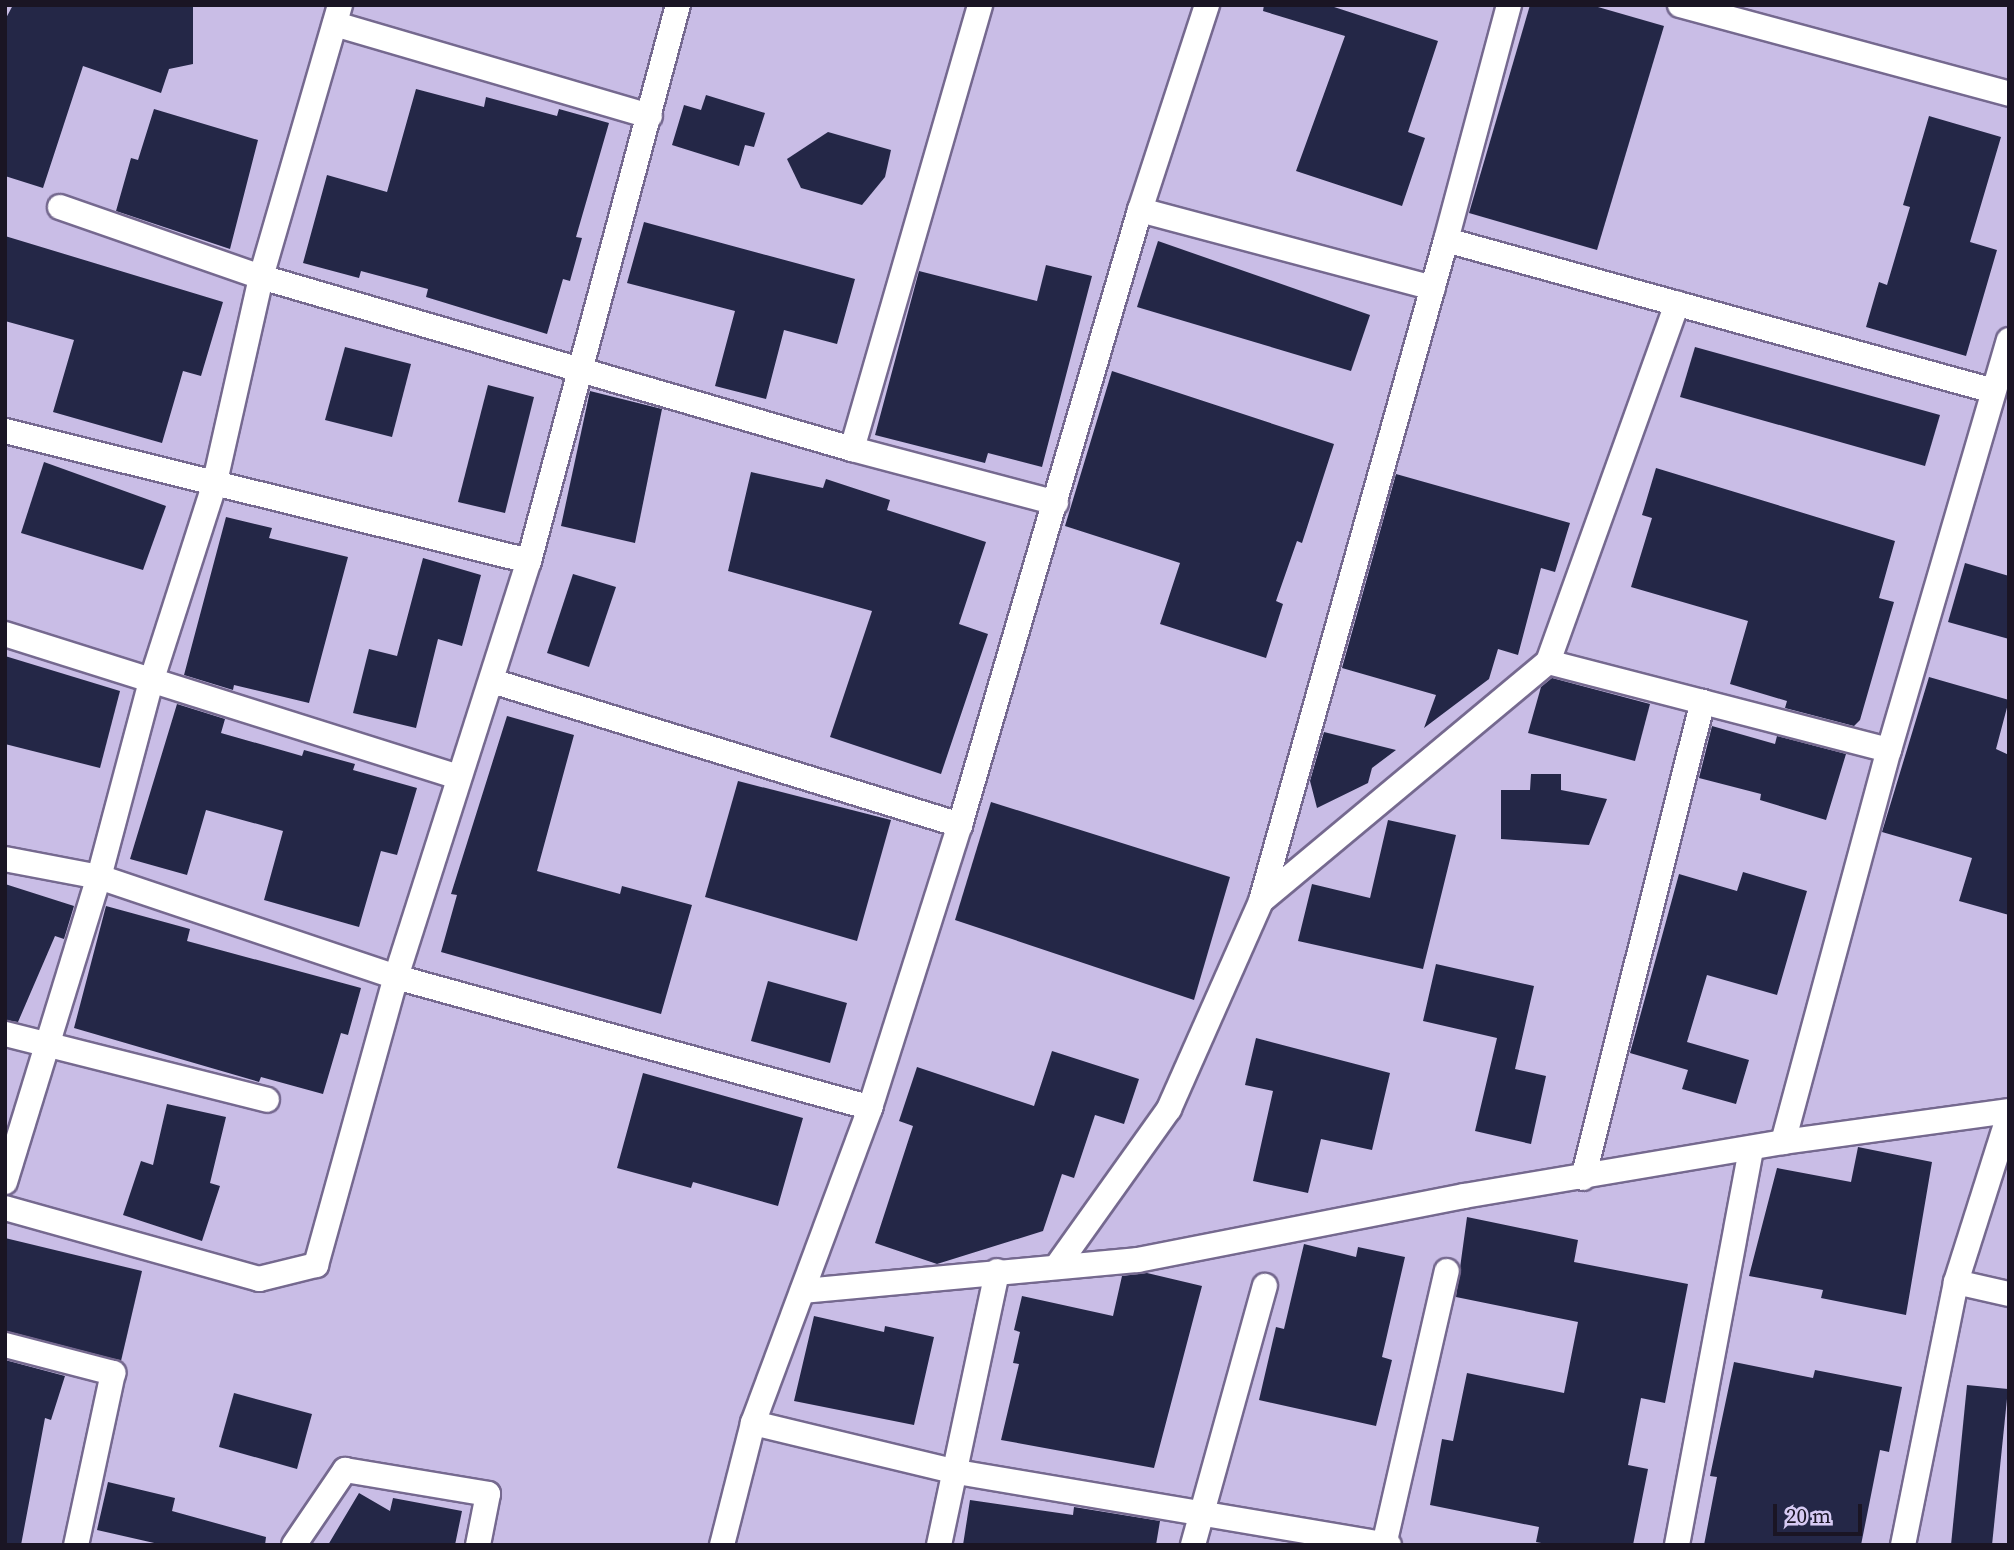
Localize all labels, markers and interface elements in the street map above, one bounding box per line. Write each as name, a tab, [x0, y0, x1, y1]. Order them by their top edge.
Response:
scale bar	[1776, 1490, 1865, 1534]
text: 20 m	[1786, 1501, 1831, 1530]

